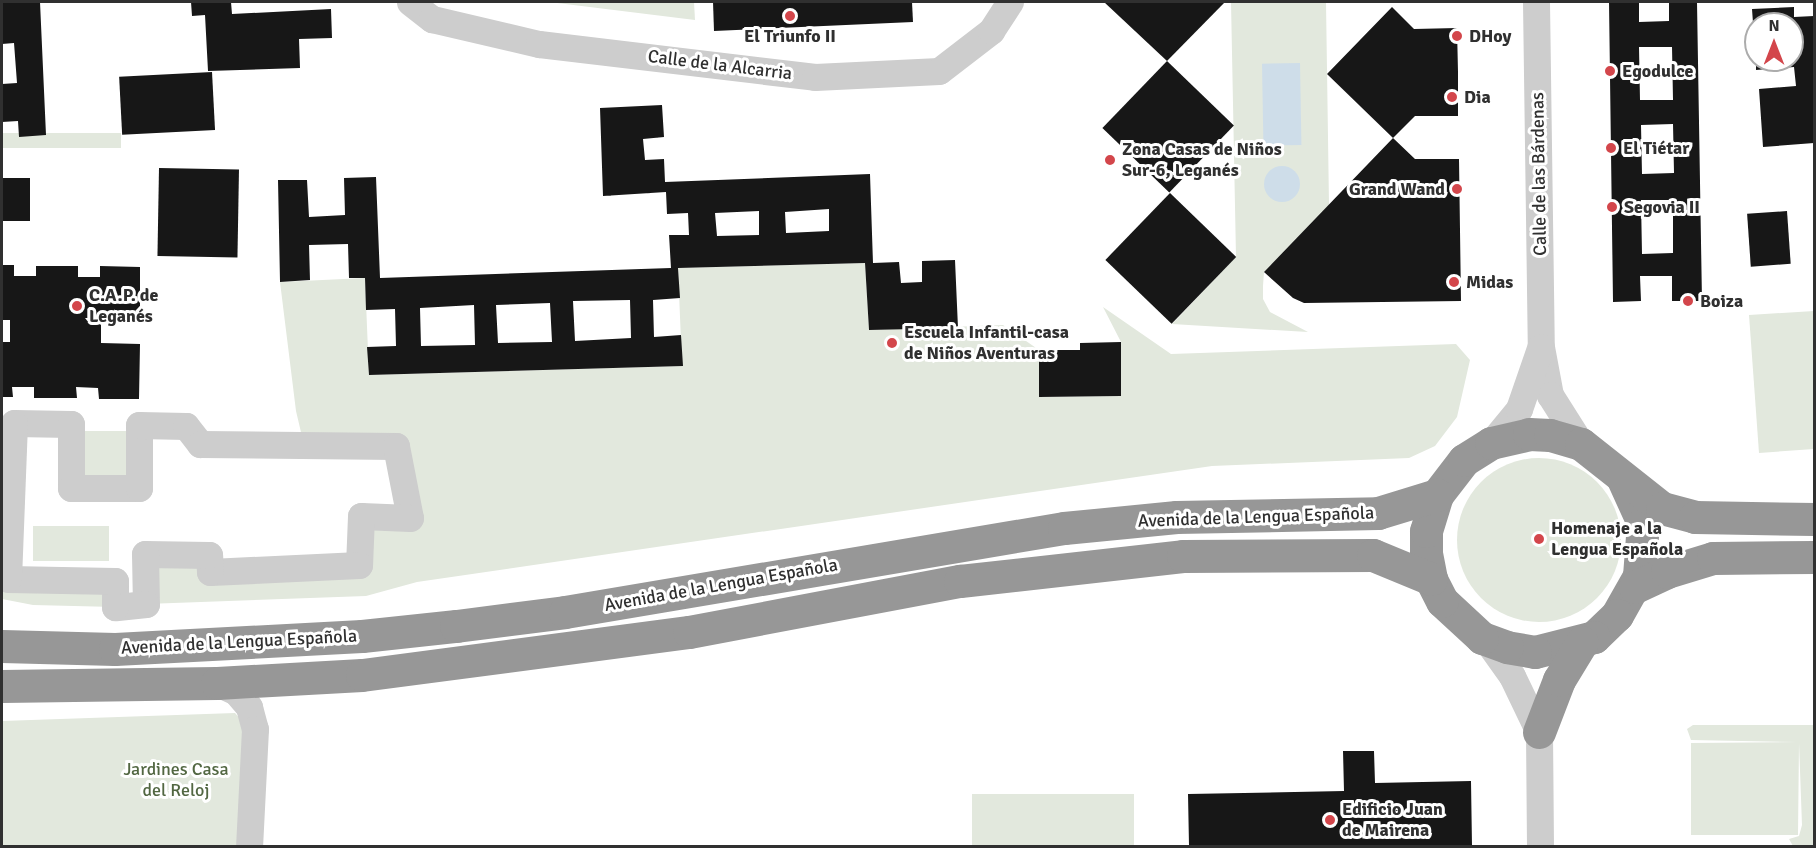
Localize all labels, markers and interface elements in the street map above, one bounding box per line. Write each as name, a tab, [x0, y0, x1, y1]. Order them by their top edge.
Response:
marker: El Triunfo II	[783, 9, 797, 23]
north arrow	[1744, 12, 1804, 72]
text: N	[1768, 16, 1780, 36]
place label: El Triunfo II	[744, 25, 836, 47]
place label: DHoy	[1469, 25, 1512, 47]
marker: DHoy	[1450, 29, 1464, 43]
street label: Calle de la Alcarria	[647, 45, 793, 85]
place label: Egodulce	[1622, 60, 1694, 82]
marker: Egodulce	[1603, 64, 1617, 78]
place label: Dia	[1464, 86, 1491, 108]
marker: Dia	[1445, 90, 1459, 104]
street label: Calle de las Bárdenas	[1527, 92, 1551, 256]
place label: El Tiétar	[1623, 137, 1690, 159]
place label: Zona Casas de Niños Sur-6, Leganés	[1122, 139, 1282, 182]
marker: El Tiétar	[1604, 141, 1618, 155]
marker: Zona Casas de Niños Sur-6, Leganés	[1103, 153, 1117, 167]
place label: Grand Wand	[1349, 178, 1445, 200]
marker: Grand Wand	[1450, 182, 1464, 196]
place label: Segovia II	[1624, 196, 1700, 218]
marker: Segovia II	[1605, 200, 1619, 214]
place label: Midas	[1466, 271, 1513, 293]
marker: Midas	[1447, 275, 1461, 289]
place label: C.A.P. de Leganés	[89, 285, 158, 328]
place label: Boiza	[1700, 290, 1743, 312]
marker: Boiza	[1681, 294, 1695, 308]
marker: C.A.P. de Leganés	[70, 299, 84, 313]
place label: Escuela Infantil-casa de Niños Aventuras	[904, 322, 1069, 364]
marker: Escuela Infantil-casa de Niños Aventuras	[885, 336, 899, 350]
street label: Avenida de la Lengua Española	[1137, 502, 1375, 532]
place label: Homenaje a la Lengua Española	[1551, 518, 1683, 560]
marker: Homenaje a la Lengua Española	[1532, 532, 1546, 546]
street label: Avenida de la Lengua Española	[603, 554, 839, 616]
street label: Avenida de la Lengua Española	[120, 625, 358, 659]
park label: Jardines Casa del Reloj	[123, 759, 229, 802]
place label: Edificio Juan de Mairena	[1342, 799, 1443, 842]
marker: Edificio Juan de Mairena	[1323, 813, 1337, 827]

